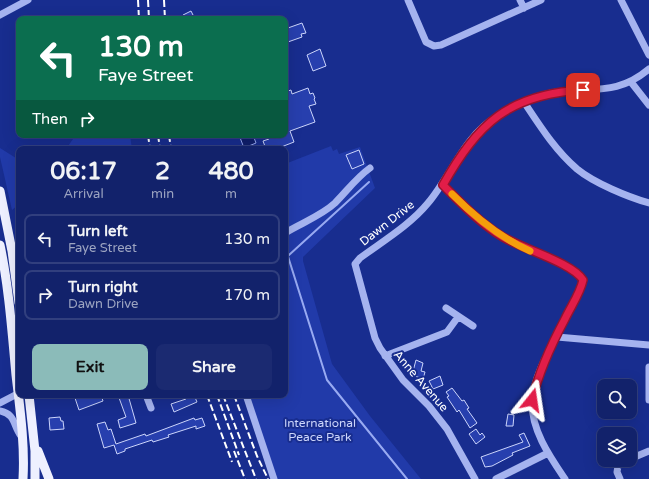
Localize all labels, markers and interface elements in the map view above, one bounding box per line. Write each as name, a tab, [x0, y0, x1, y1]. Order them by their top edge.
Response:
text: 130 m	[98, 30, 184, 64]
icon: left	[32, 32, 84, 84]
text: Faye Street	[98, 64, 193, 86]
pin	[566, 73, 600, 107]
icon: arrive	[572, 79, 594, 101]
icon: right	[76, 108, 98, 130]
text: Then	[32, 110, 68, 128]
text: 06:17	[50, 157, 117, 186]
text: 2	[155, 157, 170, 186]
text: 480	[208, 157, 254, 186]
text: Arrival	[63, 186, 104, 202]
text: min	[151, 186, 174, 202]
text: m	[225, 186, 237, 202]
street label: Dawn Drive	[357, 197, 417, 249]
text: Turn left	[68, 222, 128, 240]
icon: left	[34, 228, 56, 250]
text: 130 m	[224, 230, 270, 248]
text: Faye Street	[68, 240, 137, 256]
text: Turn right	[68, 278, 138, 296]
icon: right	[34, 284, 56, 306]
text: 170 m	[224, 286, 270, 304]
text: Dawn Drive	[68, 296, 138, 312]
button: Exit	[32, 344, 148, 390]
button: Share	[156, 344, 272, 390]
street label: Anne Avenue	[391, 348, 451, 415]
position arrow	[511, 379, 553, 421]
map controls	[597, 379, 637, 467]
button: search	[597, 379, 637, 419]
park label: International Peace Park	[284, 416, 356, 444]
button: layers	[597, 427, 637, 467]

